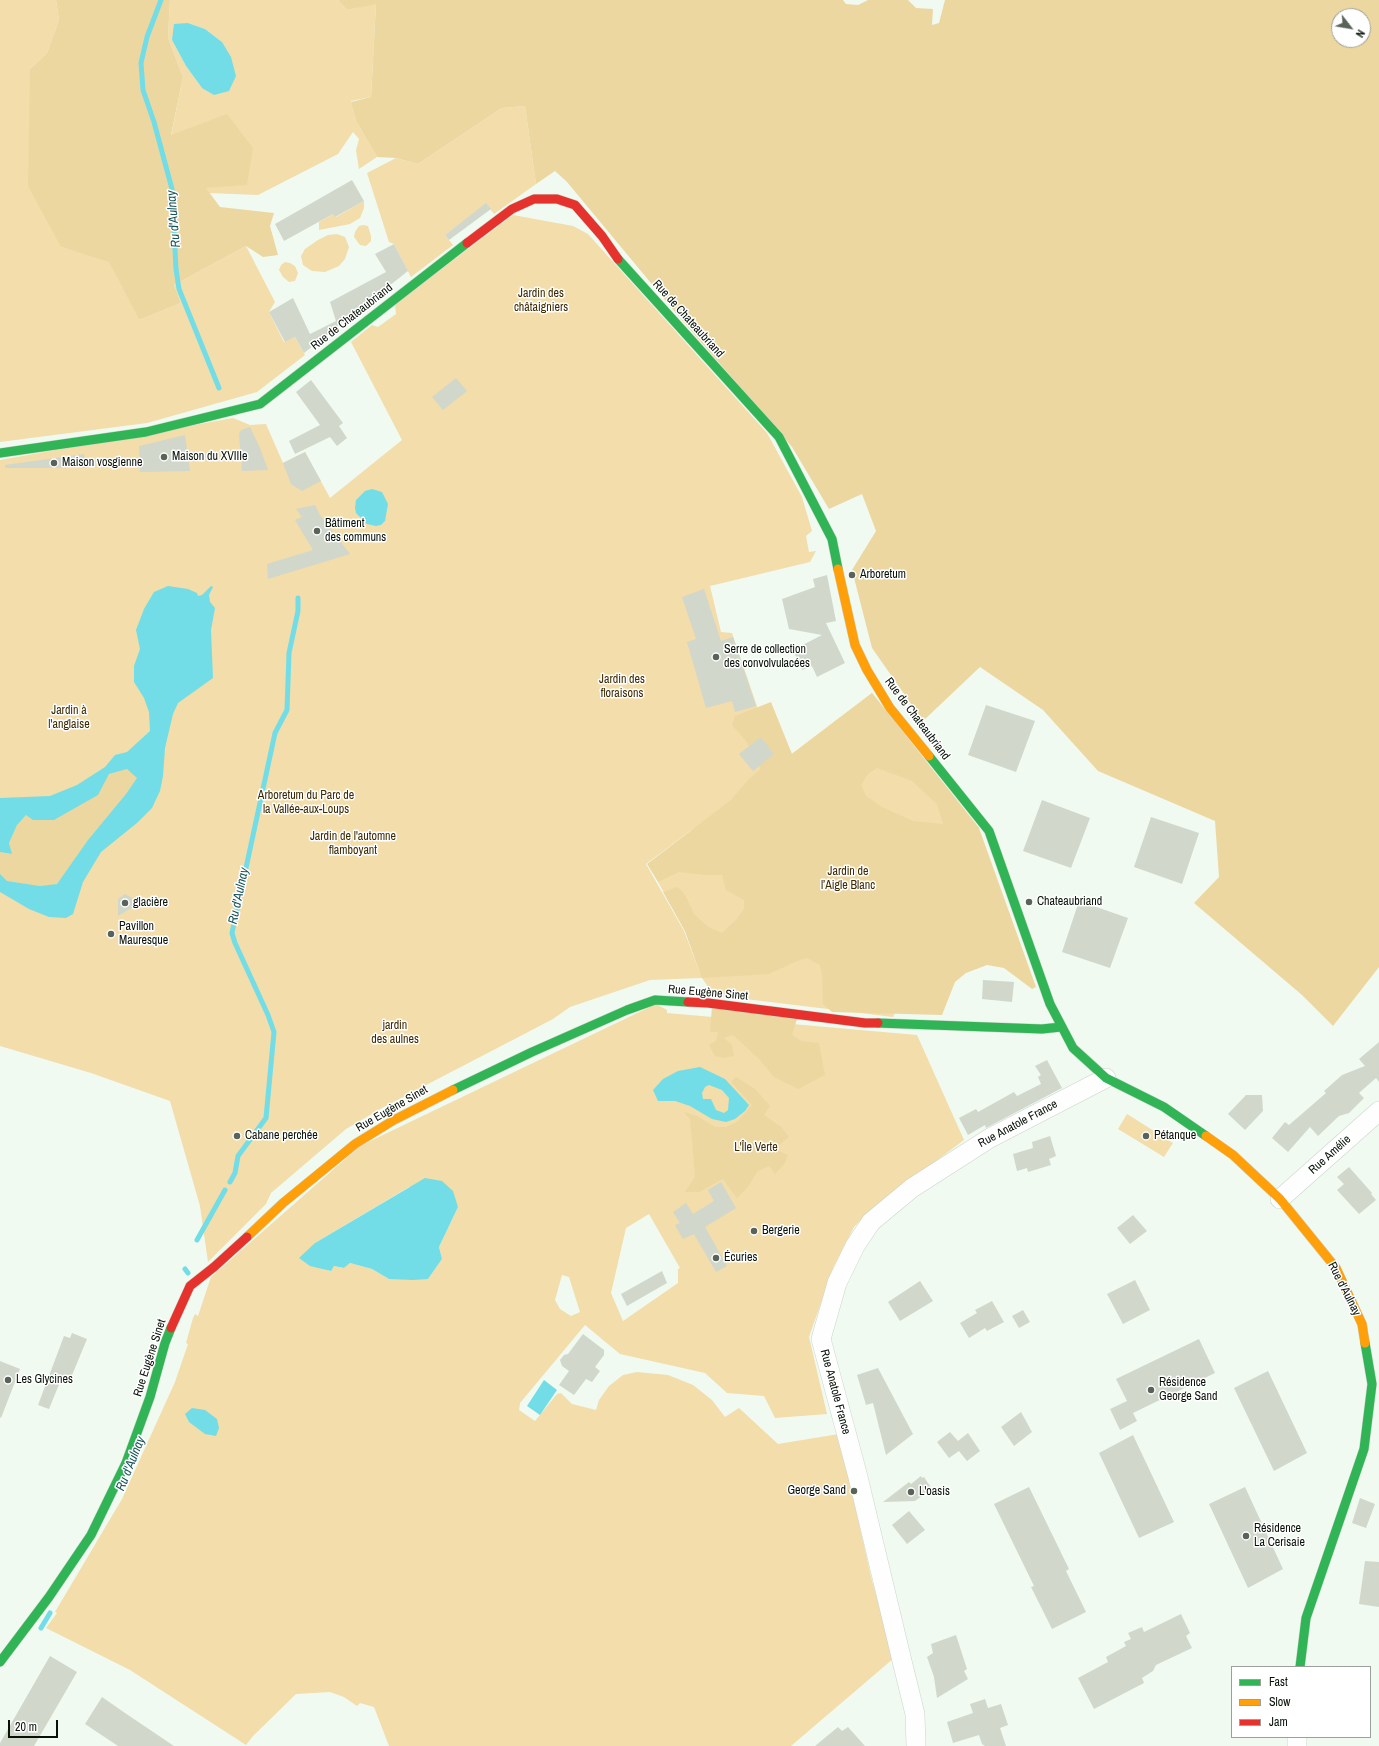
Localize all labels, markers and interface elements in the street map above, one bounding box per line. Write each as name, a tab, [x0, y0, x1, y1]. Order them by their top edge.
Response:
north arrow	[1331, 8, 1371, 48]
text: N	[1353, 27, 1368, 40]
water label: Ru d'Aulnay	[164, 190, 184, 248]
street label: Rue de Chateaubriand	[649, 277, 727, 361]
street label: Rue de Chateaubriand	[308, 281, 396, 353]
park label: Jardin des châtaigniers	[514, 287, 568, 315]
place label: Maison du XVIIIe	[172, 450, 247, 464]
marker: Maison du XVIIIe	[159, 452, 169, 462]
place label: Maison vosgienne	[62, 456, 142, 470]
marker: Maison vosgienne	[49, 458, 59, 468]
place label: Bâtiment des communs	[325, 517, 386, 545]
marker: Bâtiment des communs	[312, 526, 322, 536]
place label: Arboretum	[860, 568, 906, 582]
marker: Arboretum	[847, 570, 857, 580]
place label: Serre de collection des convolvulacées	[724, 643, 810, 671]
marker: Serre de collection des convolvulacées	[711, 652, 721, 662]
park label: Jardin des floraisons	[599, 673, 645, 701]
street label: Rue de Chateaubriand	[881, 675, 953, 763]
park label: Jardin à l'anglaise	[48, 704, 90, 732]
park label: Arboretum du Parc de la Vallée-aux-Loups	[258, 789, 354, 817]
park label: Jardin de l'automne flamboyant	[310, 830, 396, 858]
park label: Jardin de l’Aigle Blanc	[821, 865, 875, 893]
water label: Ru d'Aulnay	[225, 866, 253, 926]
place label: Chateaubriand	[1037, 895, 1102, 909]
place label: glacière	[133, 896, 168, 910]
marker: Chateaubriand	[1024, 897, 1034, 907]
marker: glacière	[120, 898, 130, 908]
place label: Pavillon Mauresque	[119, 920, 168, 948]
marker: Pavillon Mauresque	[106, 929, 116, 939]
street label: Rue Eugène Sinet	[667, 982, 749, 1004]
park label: jardin des aulnes	[371, 1019, 419, 1047]
street label: Rue Eugène Sinet	[354, 1083, 430, 1135]
street label: Rue Anatole France	[976, 1097, 1060, 1151]
place label: Cabane perchée	[245, 1129, 318, 1143]
place label: Pétanque	[1154, 1129, 1196, 1143]
marker: Cabane perchée	[232, 1131, 242, 1141]
marker: Pétanque	[1141, 1131, 1151, 1141]
street label: Rue Amélie	[1306, 1132, 1354, 1178]
park label: L'Île Verte	[734, 1141, 778, 1155]
place label: Bergerie	[762, 1224, 800, 1238]
marker: Bergerie	[749, 1226, 759, 1236]
place label: Écuries	[724, 1251, 757, 1265]
marker: Écuries	[711, 1253, 721, 1263]
street label: Rue d'Aulnay	[1324, 1260, 1364, 1318]
street label: Rue Eugène Sinet	[131, 1318, 169, 1398]
street label: Rue Anatole France	[817, 1348, 853, 1436]
place label: Les Glycines	[16, 1373, 73, 1387]
marker: Les Glycines	[3, 1375, 13, 1385]
place label: Résidence George Sand	[1159, 1376, 1218, 1404]
marker: Résidence George Sand	[1146, 1385, 1156, 1395]
water label: Ru d'Aulnay	[113, 1435, 149, 1493]
place label: George Sand	[787, 1484, 846, 1498]
place label: L'oasis	[919, 1485, 950, 1499]
marker: George Sand	[849, 1486, 859, 1496]
marker: L'oasis	[906, 1487, 916, 1497]
place label: Résidence La Cerisaie	[1254, 1522, 1305, 1550]
marker: Résidence La Cerisaie	[1241, 1531, 1251, 1541]
legend	[1231, 1666, 1371, 1738]
text: Fast	[1269, 1674, 1288, 1690]
text: Slow	[1269, 1694, 1290, 1710]
scale bar	[10, 1712, 60, 1738]
text: Jam	[1269, 1714, 1288, 1730]
text: 20 m	[15, 1719, 37, 1735]

